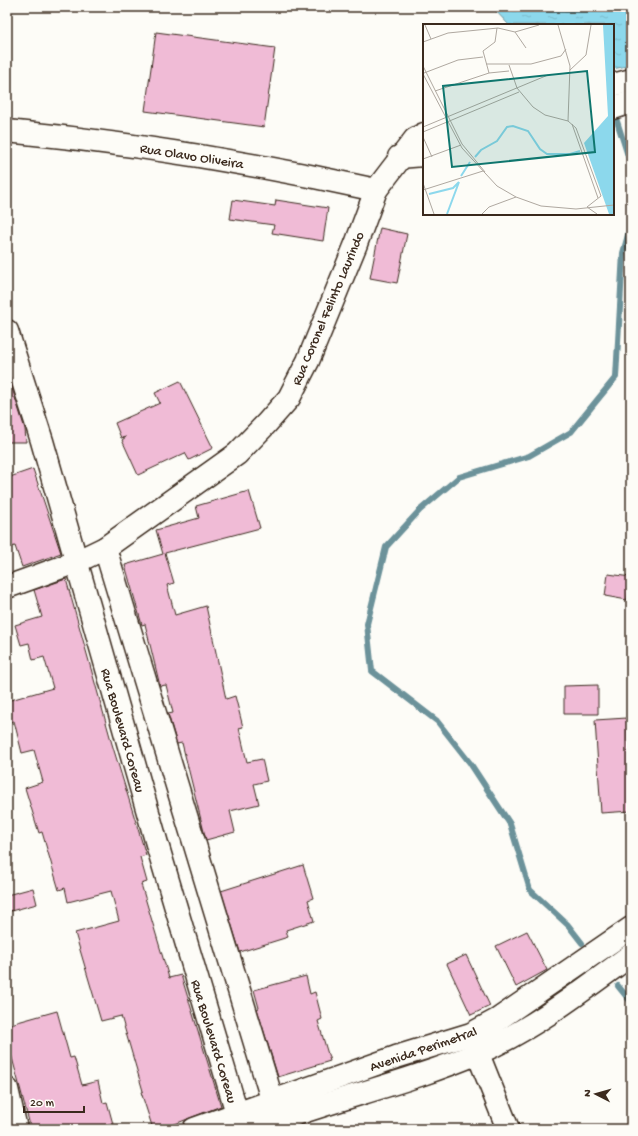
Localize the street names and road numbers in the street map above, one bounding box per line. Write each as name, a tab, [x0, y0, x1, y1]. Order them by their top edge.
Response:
street label: Rua Olavo Oliveira	[139, 141, 246, 174]
street label: Rua Coronel Felinto Laurindo	[289, 230, 369, 388]
street label: Rua Boulevard Coreau	[96, 667, 148, 795]
street label: Rua Boulevard Coreau	[186, 978, 240, 1106]
street label: Avenida Perimetral	[368, 1024, 480, 1077]

